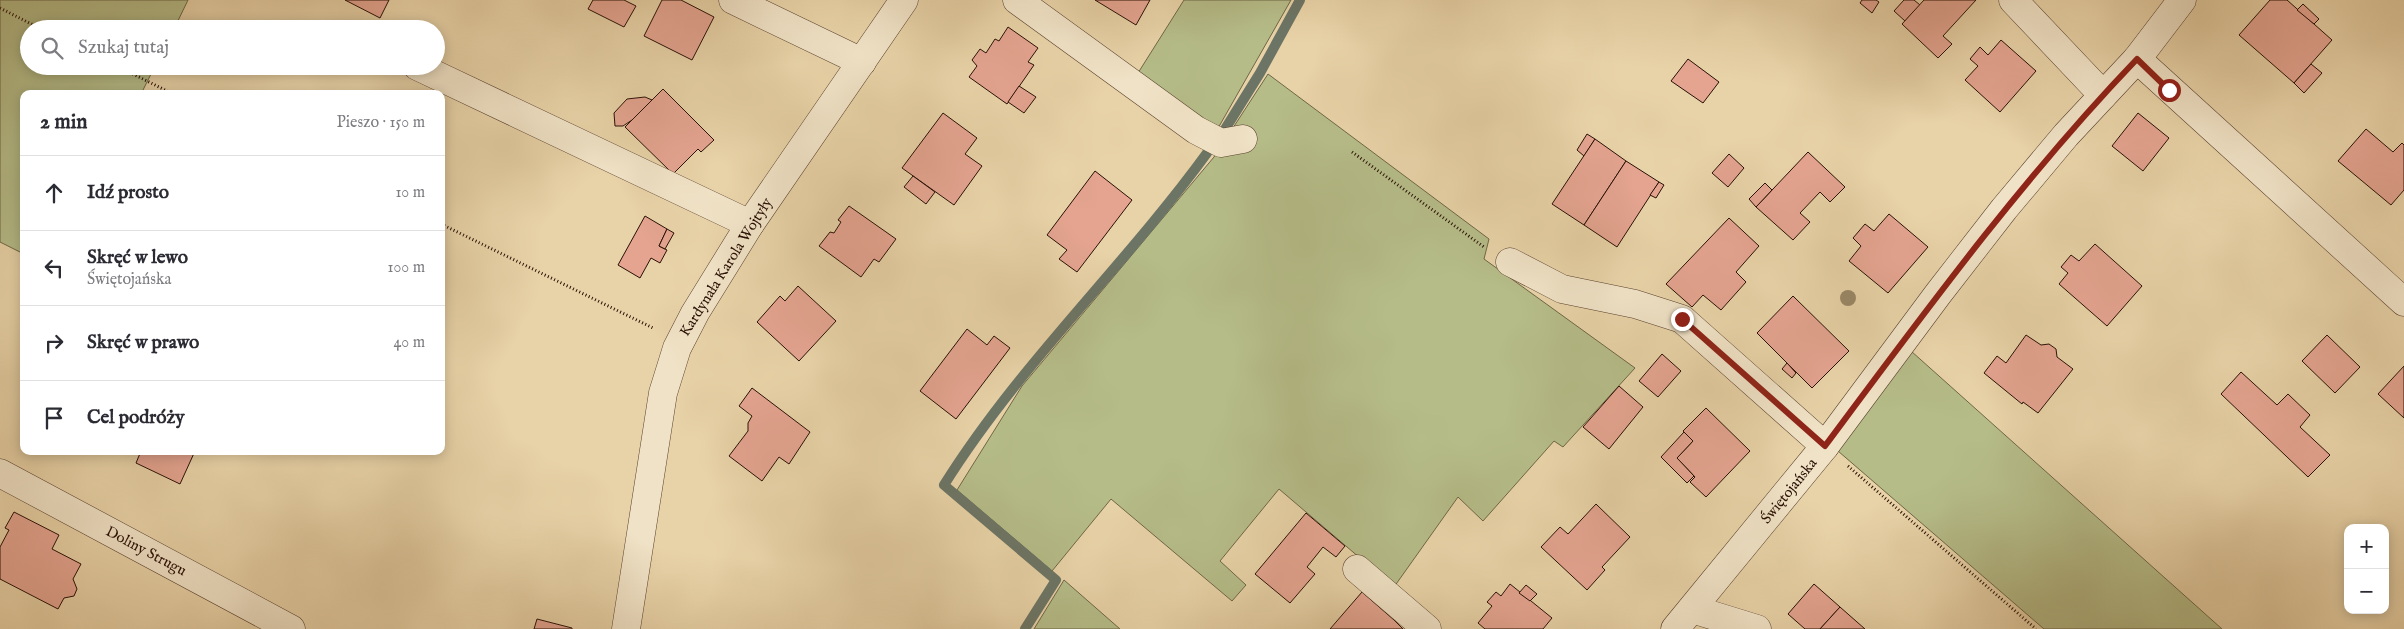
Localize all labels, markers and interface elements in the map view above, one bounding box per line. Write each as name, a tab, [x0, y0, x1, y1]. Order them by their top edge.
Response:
search box	[20, 20, 445, 75]
icon: search	[38, 34, 66, 62]
text: Szukaj tutaj	[78, 36, 169, 60]
route start	[2158, 79, 2181, 102]
text: 2 min	[40, 109, 87, 136]
text: Pieszo · 150 m	[337, 113, 425, 133]
icon: ahead	[40, 179, 68, 207]
text: Idź prosto	[87, 181, 169, 205]
text: 10 m	[395, 183, 425, 203]
street label: Kardynała Karola Wojtyły	[675, 193, 777, 340]
text: Skręć w lewo	[87, 246, 188, 270]
icon: left	[40, 254, 68, 282]
text: 100 m	[388, 258, 425, 278]
text: Świętojańska	[87, 270, 171, 290]
route end	[1671, 308, 1694, 331]
icon: right	[40, 329, 68, 357]
text: Skręć w prawo	[87, 331, 199, 355]
text: 40 m	[393, 333, 425, 353]
icon: arrive	[40, 404, 68, 432]
text: Cel podróży	[87, 406, 185, 430]
street label: Świętojańska	[1757, 454, 1822, 528]
street label: Doliny Strugu	[102, 522, 190, 580]
map controls	[2344, 524, 2389, 614]
button: +	[2344, 524, 2389, 569]
button: −	[2344, 569, 2389, 614]

